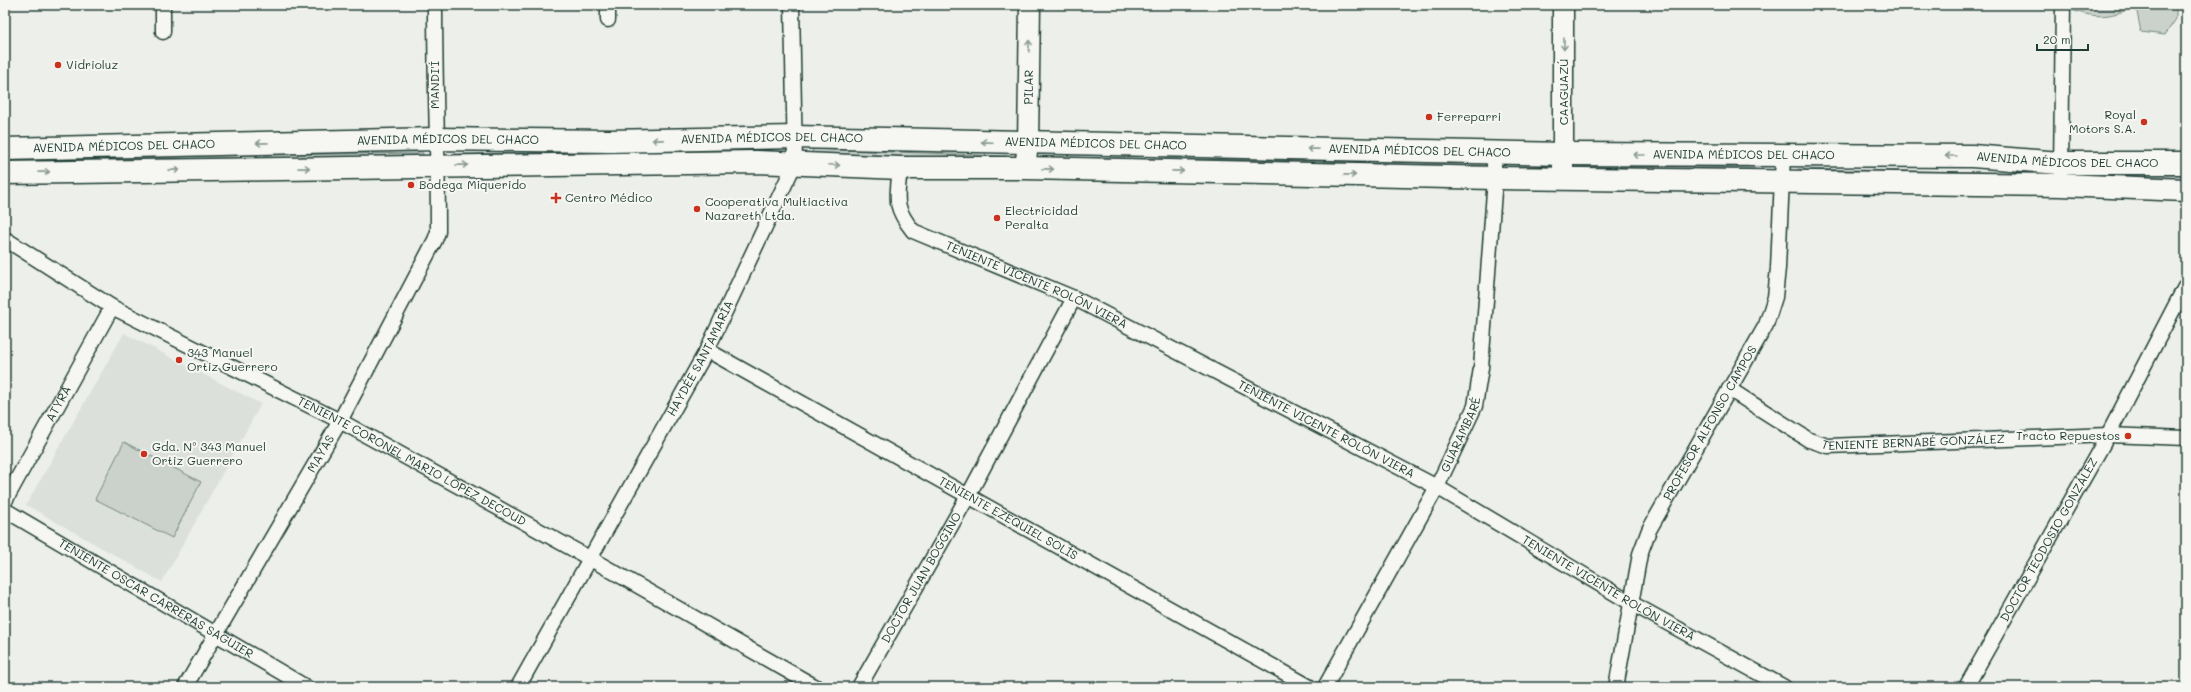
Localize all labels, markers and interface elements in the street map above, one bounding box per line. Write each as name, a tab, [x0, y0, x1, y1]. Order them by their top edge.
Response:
scale bar	[2037, 26, 2088, 52]
text: 20 m	[2043, 31, 2071, 47]
one-way arrow	[1560, 37, 1568, 50]
one-way arrow	[1025, 40, 1033, 53]
place label: Vidrioluz	[66, 56, 118, 72]
street label: CAAGUAZÚ	[1555, 59, 1571, 125]
marker: Vidrioluz	[53, 60, 63, 70]
street label: MANDI'Í	[426, 61, 442, 109]
street label: PILAR	[1020, 70, 1036, 105]
place label: Royal Motors S.A.	[2069, 106, 2136, 136]
place label: Ferreparri	[1437, 108, 1501, 124]
marker: Ferreparri	[1424, 112, 1434, 122]
marker: Royal Motors S.A.	[2139, 117, 2149, 127]
street label: AVENIDA MÉDICOS DEL CHACO	[680, 128, 863, 146]
street label: AVENIDA MÉDICOS DEL CHACO	[356, 130, 539, 148]
street label: AVENIDA MÉDICOS DEL CHACO	[1004, 133, 1187, 153]
street label: AVENIDA MÉDICOS DEL CHACO	[33, 135, 215, 155]
one-way arrow	[652, 136, 665, 143]
one-way arrow	[256, 139, 269, 147]
one-way arrow	[981, 139, 994, 146]
street label: AVENIDA MÉDICOS DEL CHACO	[1328, 140, 1511, 160]
one-way arrow	[1307, 145, 1320, 153]
street label: AVENIDA MÉDICOS DEL CHACO	[1652, 145, 1835, 162]
street label: AVENIDA MÉDICOS DEL CHACO	[1976, 147, 2159, 170]
one-way arrow	[1633, 151, 1646, 159]
one-way arrow	[1945, 152, 1958, 160]
one-way arrow	[455, 162, 468, 169]
one-way arrow	[827, 162, 840, 169]
one-way arrow	[297, 164, 310, 172]
one-way arrow	[1041, 165, 1054, 173]
one-way arrow	[167, 166, 180, 174]
one-way arrow	[37, 168, 50, 176]
one-way arrow	[1171, 168, 1184, 175]
one-way arrow	[1343, 171, 1356, 179]
place label: Bodega Miquerido	[419, 176, 526, 192]
marker: Bodega Miquerido	[406, 180, 416, 190]
place label: Centro Médico	[565, 189, 652, 205]
marker: Centro Médico	[550, 192, 562, 204]
place label: Cooperativa Multiactiva Nazareth Ltda.	[705, 193, 848, 223]
place label: Electricidad Peralta	[1005, 202, 1078, 232]
marker: Cooperativa Multiactiva Nazareth Ltda.	[692, 204, 702, 214]
marker: Electricidad Peralta	[992, 213, 1002, 223]
street label: TENIENTE VICENTE ROLÓN VIERA	[944, 237, 1131, 331]
street label: HAYDÉE SANTAMARÍA	[663, 297, 736, 419]
street label: PROFESOR ALFONSO CAMPOS	[1659, 342, 1760, 503]
place label: 343 Manuel Ortiz Guerrero	[187, 344, 278, 374]
marker: 343 Manuel Ortiz Guerrero	[174, 355, 184, 365]
street label: TENIENTE VICENTE ROLÓN VIERA	[1236, 376, 1418, 481]
street label: ATYRÁ	[41, 382, 74, 424]
street label: TENIENTE CORONEL MARIO LÓPEZ DECOUD	[295, 392, 529, 529]
street label: GUARAMBARÉ	[1436, 396, 1483, 474]
place label: Tracto Repuestos	[2016, 427, 2120, 443]
street label: TENIENTE BERNABÉ GONZÁLEZ	[1820, 430, 2005, 453]
street label: MAYAS	[303, 431, 337, 475]
marker: Tracto Repuestos	[2123, 431, 2133, 441]
place label: Gda. Nº 343 Manuel Ortiz Guerrero	[152, 438, 266, 468]
marker: Gda. Nº 343 Manuel Ortiz Guerrero	[139, 449, 149, 459]
street label: DOCTOR TEODOSIO GONZÁLEZ	[1996, 455, 2101, 624]
street label: TENIENTE EZEQUIEL SOLÍS	[936, 472, 1081, 563]
street label: DOCTOR JUAN BOGGINO	[877, 509, 964, 645]
street label: TENIENTE VICENTE ROLÓN VIERA	[1520, 531, 1698, 644]
street label: TENIENTE OSCAR CARRERAS SAGUIER	[56, 534, 257, 661]

